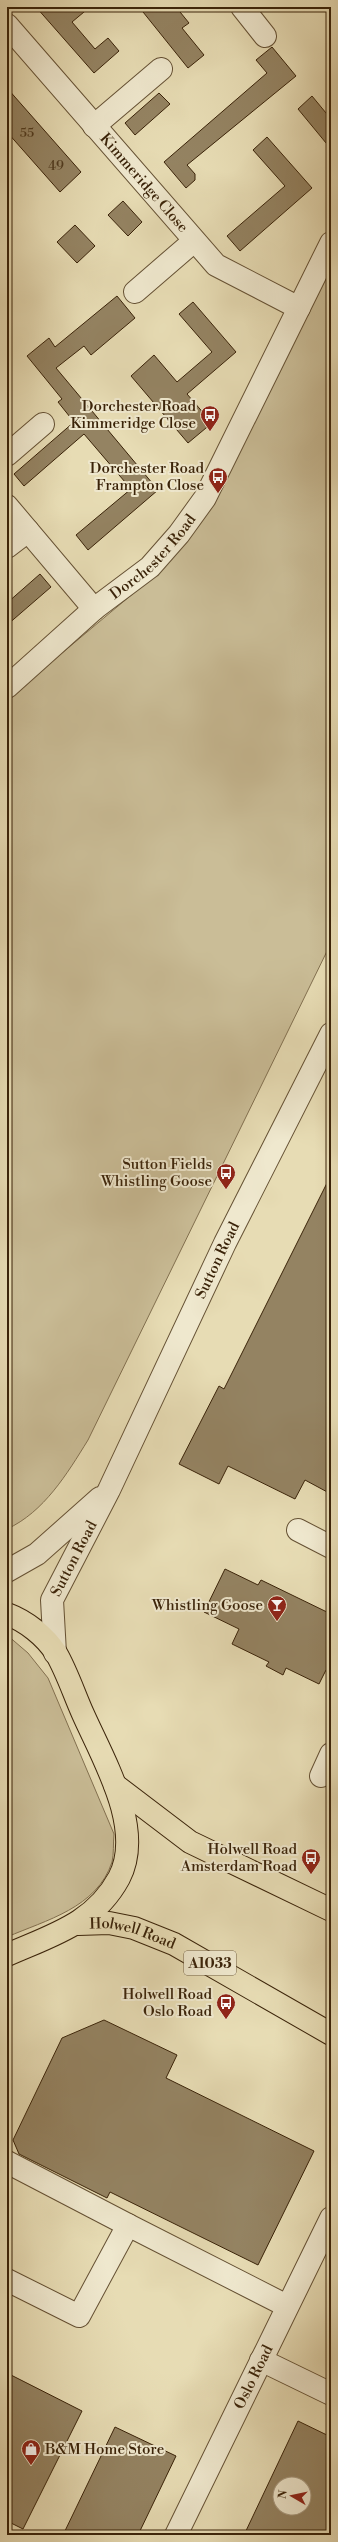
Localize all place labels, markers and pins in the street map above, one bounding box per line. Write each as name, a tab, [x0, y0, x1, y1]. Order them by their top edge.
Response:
place label: Dorchester Road Kimmeridge Close	[70, 397, 196, 433]
bus stop icon: Dorchester Road Kimmeridge Close	[199, 404, 221, 432]
place label: Dorchester Road Frampton Close	[90, 459, 204, 495]
bus stop icon: Dorchester Road Frampton Close	[207, 466, 229, 494]
place label: Sutton Fields Whistling Goose	[100, 1155, 212, 1191]
bus stop icon: Sutton Fields Whistling Goose	[215, 1162, 237, 1190]
bar icon: Whistling Goose	[266, 1594, 288, 1622]
place label: Whistling Goose	[151, 1596, 263, 1615]
place label: Holwell Road Amsterdam Road	[180, 1840, 297, 1876]
bus stop icon: Holwell Road Amsterdam Road	[300, 1847, 322, 1875]
place label: Holwell Road Oslo Road	[123, 1985, 212, 2021]
bus stop icon: Holwell Road Oslo Road	[215, 1992, 237, 2020]
shop icon: B&M Home Store	[20, 2438, 42, 2466]
place label: B&M Home Store	[44, 2440, 164, 2459]

